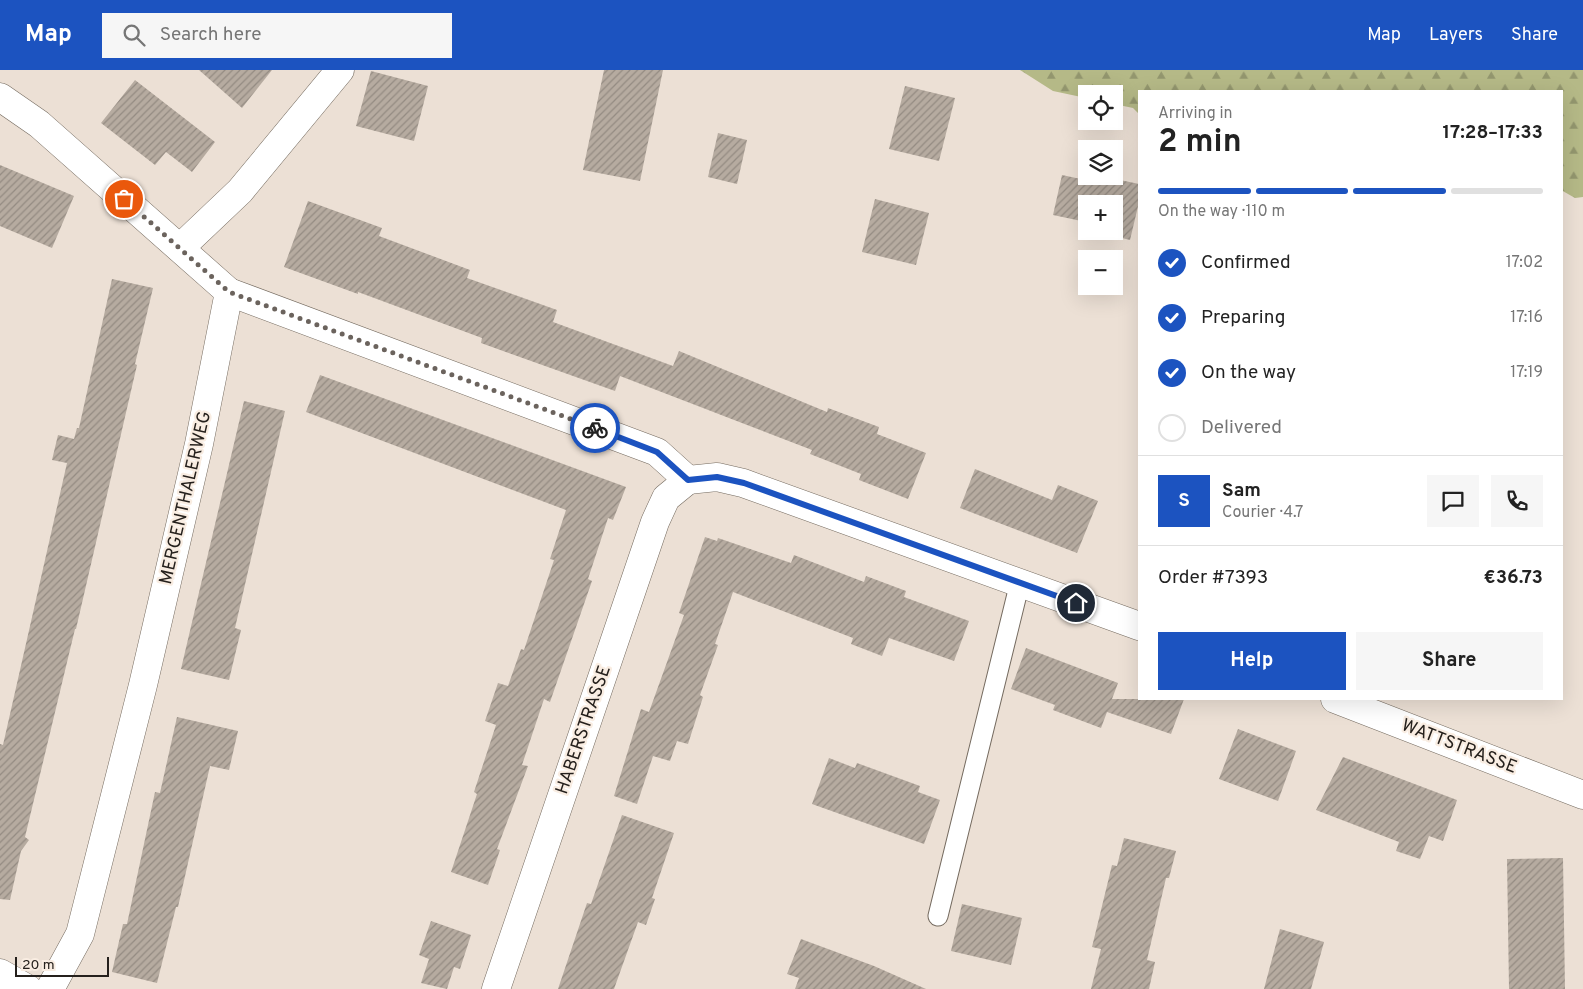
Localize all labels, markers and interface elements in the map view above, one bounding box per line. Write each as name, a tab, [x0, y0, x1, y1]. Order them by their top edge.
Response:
search box	[102, 13, 452, 58]
text: Map	[25, 20, 72, 50]
icon: search	[120, 21, 148, 49]
text: Search here	[160, 23, 261, 47]
text: Map	[1367, 24, 1401, 47]
text: Layers	[1429, 24, 1483, 47]
text: Share	[1511, 24, 1558, 47]
map controls	[1078, 85, 1123, 295]
button: locate	[1078, 85, 1123, 130]
text: Arriving in	[1158, 104, 1233, 124]
text: 17:28–17:33	[1442, 121, 1543, 145]
text: 2 min	[1158, 123, 1242, 163]
button: layers	[1078, 140, 1123, 185]
pin	[103, 178, 145, 220]
icon: bag	[110, 185, 138, 213]
button: +	[1078, 195, 1123, 240]
text: On the way · 110 m	[1158, 202, 1285, 222]
icon: check	[1158, 249, 1186, 277]
button: −	[1078, 250, 1123, 295]
text: Confirmed	[1201, 251, 1291, 275]
text: 17:02	[1506, 253, 1543, 273]
icon: check	[1158, 304, 1186, 332]
text: Preparing	[1201, 306, 1285, 330]
text: 17:16	[1510, 308, 1543, 328]
icon: check	[1158, 359, 1186, 387]
text: On the way	[1201, 361, 1296, 385]
text: 17:19	[1510, 363, 1543, 383]
courier	[570, 403, 620, 453]
street label: MERGENTHALERWEG	[155, 409, 217, 587]
icon: bike	[581, 414, 609, 442]
text: Delivered	[1201, 416, 1282, 440]
button: chat	[1427, 475, 1479, 527]
button: phone	[1491, 475, 1543, 527]
text: Sam	[1222, 479, 1261, 503]
text: S	[1178, 489, 1190, 513]
text: Courier · 4.7	[1222, 503, 1303, 523]
text: Order #7393	[1158, 566, 1268, 590]
text: €36.73	[1484, 566, 1543, 590]
pin	[1055, 582, 1097, 624]
icon: home	[1062, 589, 1090, 617]
button: Help	[1158, 632, 1346, 690]
button: Share	[1356, 632, 1543, 690]
street label: HABERSTRASSE	[551, 663, 617, 797]
street label: WATTSTRASSE	[1398, 714, 1520, 780]
scale bar	[15, 954, 109, 977]
text: 20 m	[22, 957, 55, 974]

